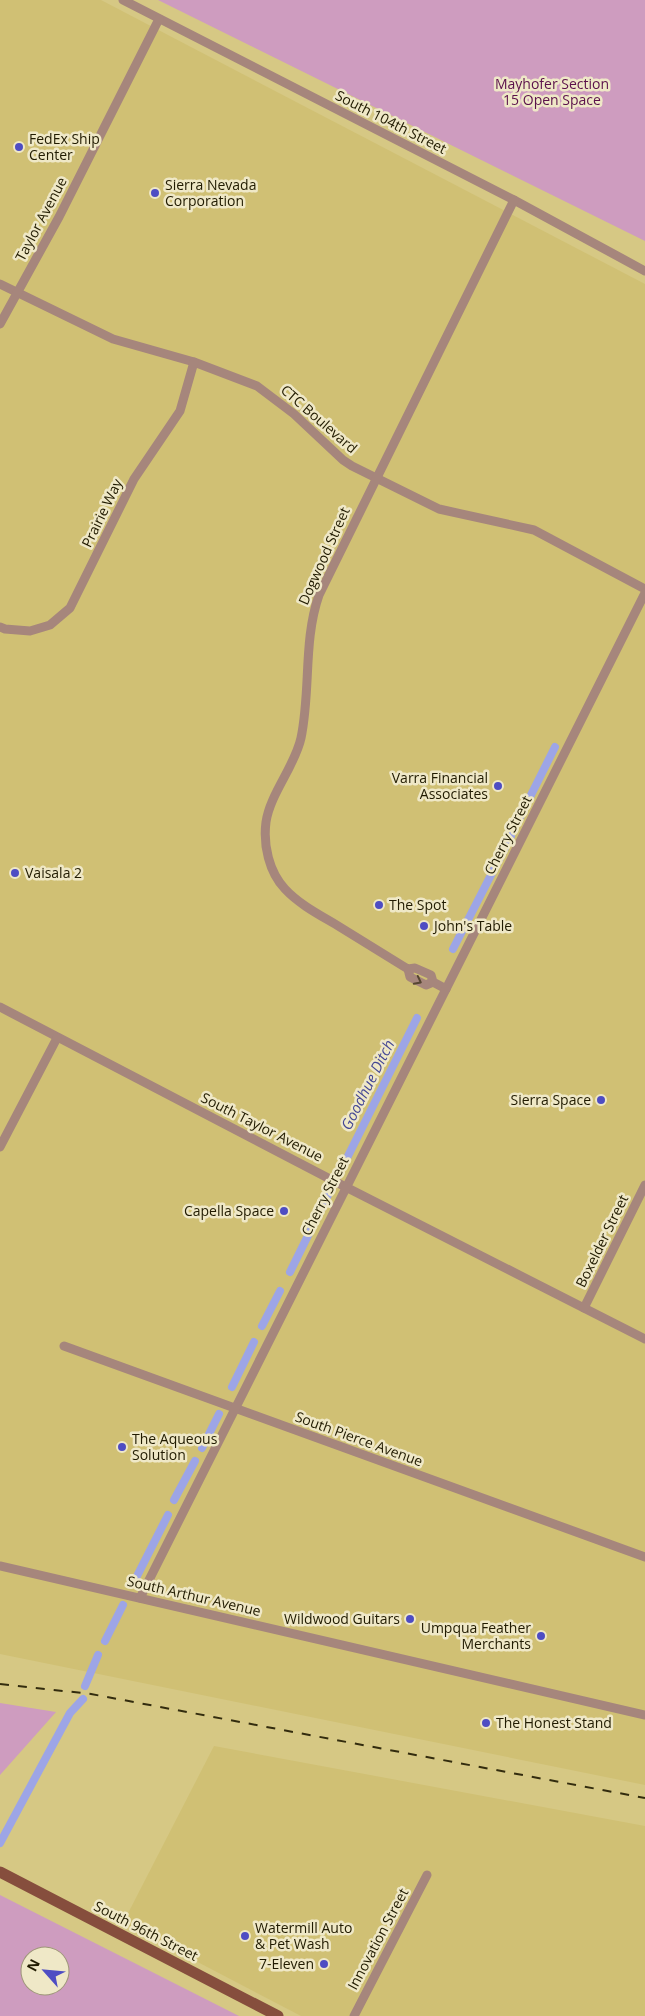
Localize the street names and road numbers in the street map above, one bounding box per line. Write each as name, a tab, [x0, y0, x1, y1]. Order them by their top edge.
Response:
street label: South 104th Street	[332, 85, 450, 158]
street label: Taylor Avenue	[10, 173, 71, 264]
street label: CTC Boulevard	[277, 380, 362, 457]
street label: Prairie Way	[77, 475, 127, 550]
street label: Dogwood Street	[293, 504, 354, 608]
street label: Cherry Street	[479, 792, 536, 878]
street label: South Taylor Avenue	[198, 1088, 327, 1166]
street label: Cherry Street	[296, 1153, 353, 1239]
street label: Boxelder Street	[571, 1191, 632, 1290]
street label: South Pierce Avenue	[293, 1407, 426, 1470]
street label: South Arthur Avenue	[125, 1571, 263, 1620]
street label: Innovation Street	[343, 1885, 412, 1993]
street label: South 96th Street	[91, 1896, 201, 1965]

